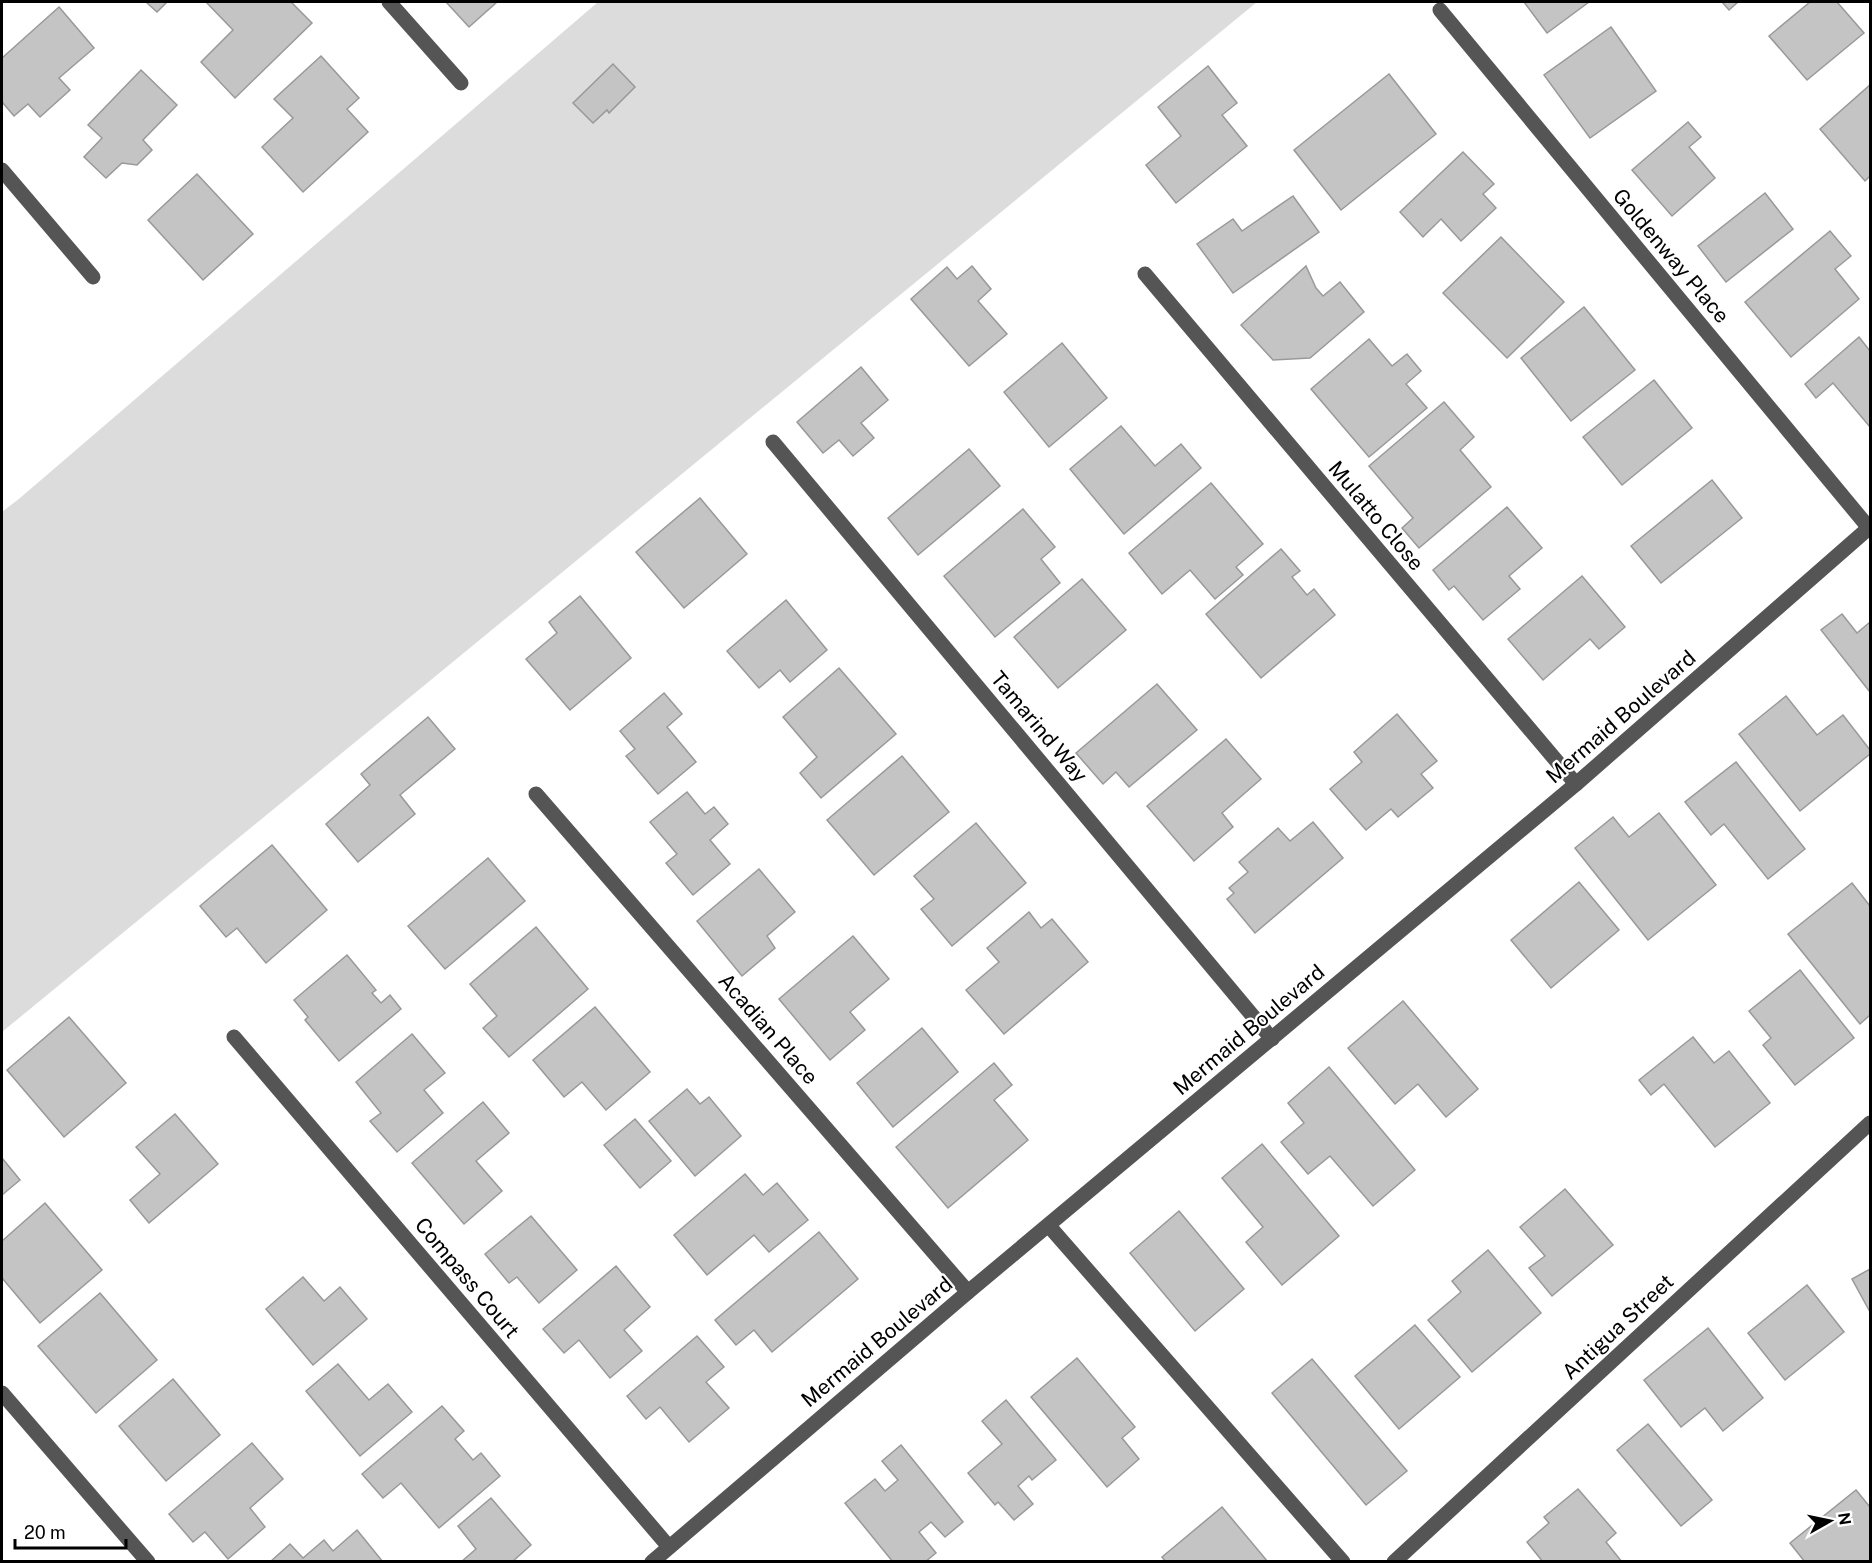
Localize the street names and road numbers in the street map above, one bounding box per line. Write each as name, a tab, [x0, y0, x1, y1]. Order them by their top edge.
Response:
street label: Goldenway Place	[1608, 184, 1735, 328]
street label: Mulatto Close	[1323, 456, 1429, 575]
street label: Mermaid Boulevard	[1541, 645, 1700, 788]
street label: Tamarind Way	[986, 666, 1093, 787]
street label: Mermaid Boulevard	[1168, 959, 1329, 1100]
street label: Acadian Place	[713, 968, 823, 1089]
street label: Compass Court	[410, 1212, 525, 1343]
street label: Antigua Street	[1557, 1269, 1678, 1385]
street label: Mermaid Boulevard	[796, 1271, 957, 1412]

